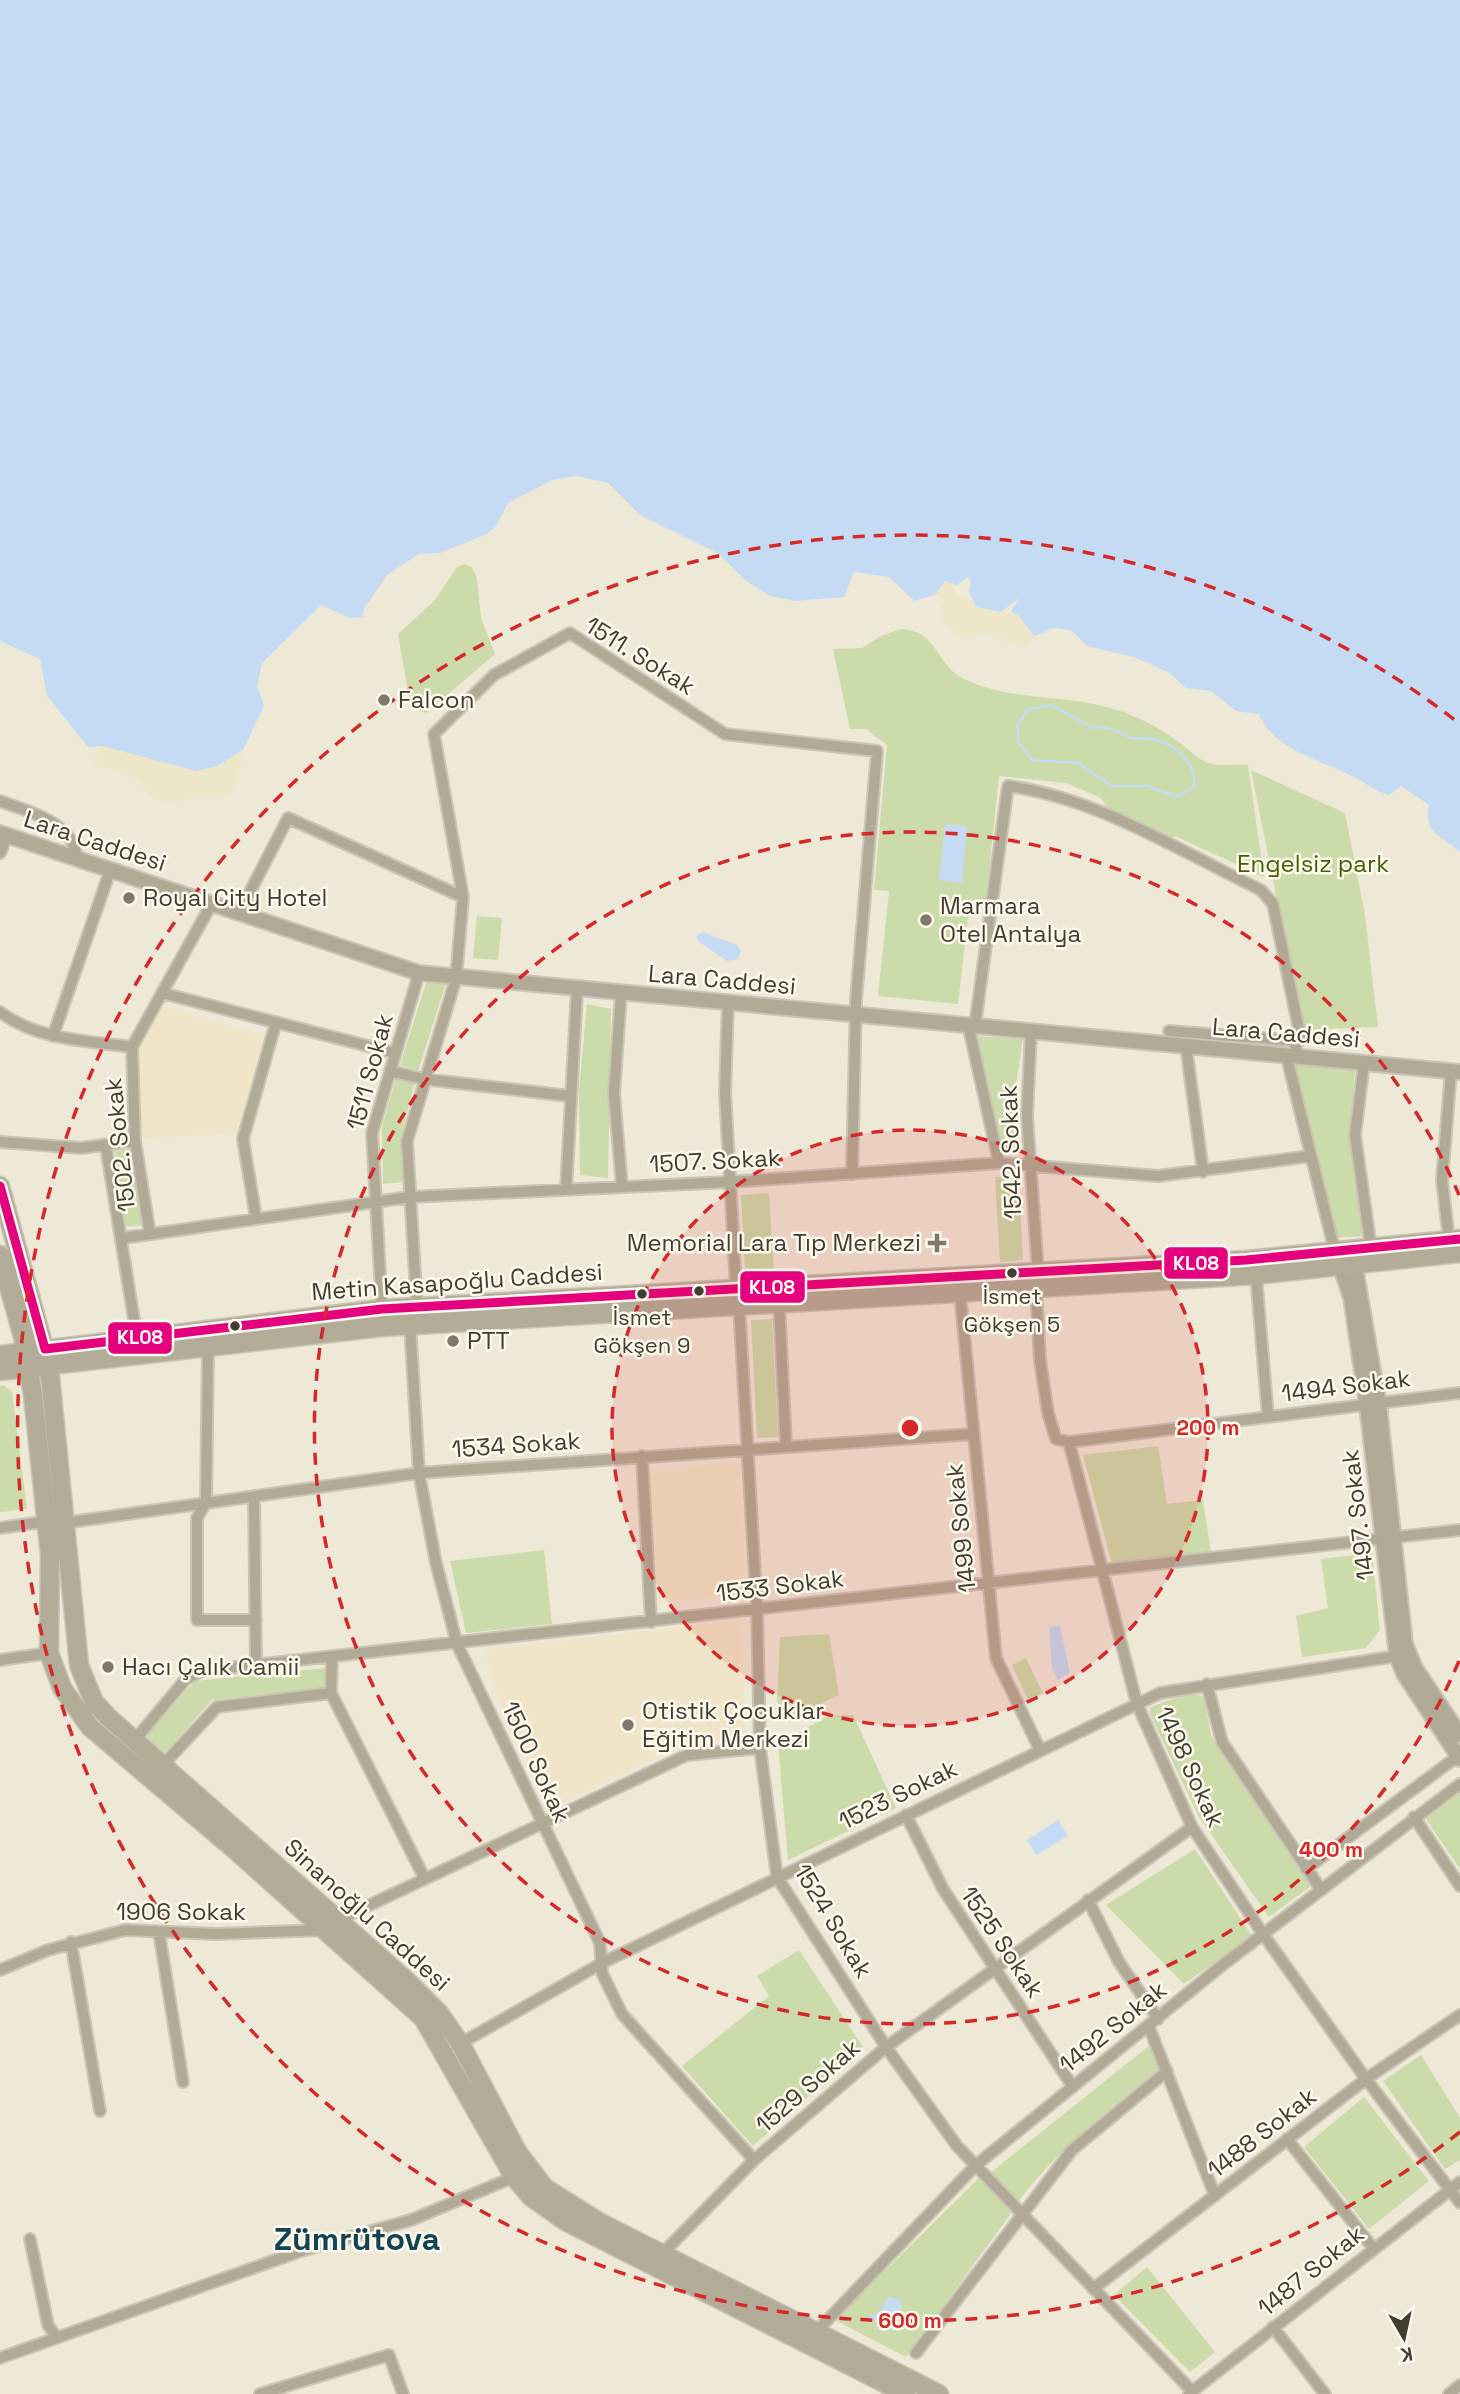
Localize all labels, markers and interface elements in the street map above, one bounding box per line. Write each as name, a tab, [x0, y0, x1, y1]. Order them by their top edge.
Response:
street label: 1511. Sokak	[579, 609, 701, 702]
place label: Falcon	[398, 684, 474, 715]
marker: Falcon	[376, 692, 392, 708]
street label: Lara Caddesi	[20, 803, 170, 878]
park label: Engelsiz park	[1237, 848, 1389, 879]
place label: Royal City Hotel	[143, 882, 328, 913]
marker: Royal City Hotel	[121, 890, 137, 906]
place label: Marmara Otel Antalya	[940, 890, 1081, 949]
marker: Marmara Otel Antalya	[918, 912, 934, 928]
street label: Lara Caddesi	[647, 958, 797, 1001]
street label: 1511 Sokak	[339, 1010, 400, 1133]
street label: Lara Caddesi	[1211, 1011, 1361, 1054]
street label: 1502. Sokak	[97, 1076, 142, 1214]
street label: 1542. Sokak	[993, 1084, 1028, 1220]
street label: 1507. Sokak	[648, 1142, 782, 1179]
place label: Memorial Lara Tıp Merkezi	[627, 1227, 921, 1258]
marker: Memorial Lara Tıp Merkezi	[927, 1233, 947, 1253]
line badge: KL08	[1163, 1246, 1229, 1280]
text: KL08	[1173, 1251, 1219, 1276]
street label: Metin Kasapoğlu Caddesi	[310, 1256, 604, 1307]
marker: İsmet Gökşen 5	[1005, 1266, 1019, 1280]
line badge: KL08	[739, 1270, 806, 1304]
text: KL08	[749, 1275, 795, 1300]
place label: İsmet Gökşen 5	[964, 1282, 1060, 1338]
unlabelled marker	[692, 1284, 706, 1298]
marker: İsmet Gökşen 9	[635, 1287, 649, 1301]
place label: İsmet Gökşen 9	[594, 1303, 690, 1359]
unlabelled marker	[228, 1319, 242, 1333]
line badge: KL08	[107, 1321, 173, 1355]
text: KL08	[117, 1325, 163, 1350]
place label: PTT	[467, 1325, 510, 1356]
marker: PTT	[445, 1333, 461, 1349]
street label: 1494 Sokak	[1280, 1362, 1412, 1409]
text: 200 m	[1177, 1414, 1239, 1441]
centre of rings	[898, 1416, 922, 1440]
street label: 1534 Sokak	[451, 1425, 581, 1464]
street label: 1497. Sokak	[1334, 1448, 1381, 1582]
street label: 1499 Sokak	[938, 1462, 983, 1594]
street label: 1533 Sokak	[714, 1562, 846, 1609]
place label: Hacı Çalık Camii	[122, 1651, 299, 1682]
marker: Hacı Çalık Camii	[100, 1659, 116, 1675]
place label: Otistik Çocuklar Eğitim Merkezi	[642, 1695, 824, 1754]
street label: 1500 Sokak	[495, 1696, 578, 1827]
street label: 1498 Sokak	[1149, 1701, 1232, 1832]
marker: Otistik Çocuklar Eğitim Merkezi	[620, 1717, 636, 1733]
street label: 1523 Sokak	[833, 1752, 962, 1837]
street label: Si̇nanoğlu Caddesi	[278, 1832, 457, 1998]
text: 400 m	[1299, 1836, 1363, 1863]
street label: 1524 Sokak	[787, 1858, 880, 1984]
street label: 1525 Sokak	[954, 1880, 1051, 2004]
street label: 1906 Sokak	[116, 1896, 246, 1927]
street label: 1492 Sokak	[1053, 1974, 1173, 2079]
street label: 1529 Sokak	[749, 2032, 866, 2139]
street label: 1488 Sokak	[1201, 2080, 1323, 2185]
street label: 1487 Sokak	[1251, 2218, 1370, 2323]
district label: Zümrütova	[274, 2219, 440, 2259]
north arrow	[1369, 2303, 1439, 2373]
text: 600 m	[878, 2307, 942, 2334]
text: K	[1399, 2341, 1414, 2368]

